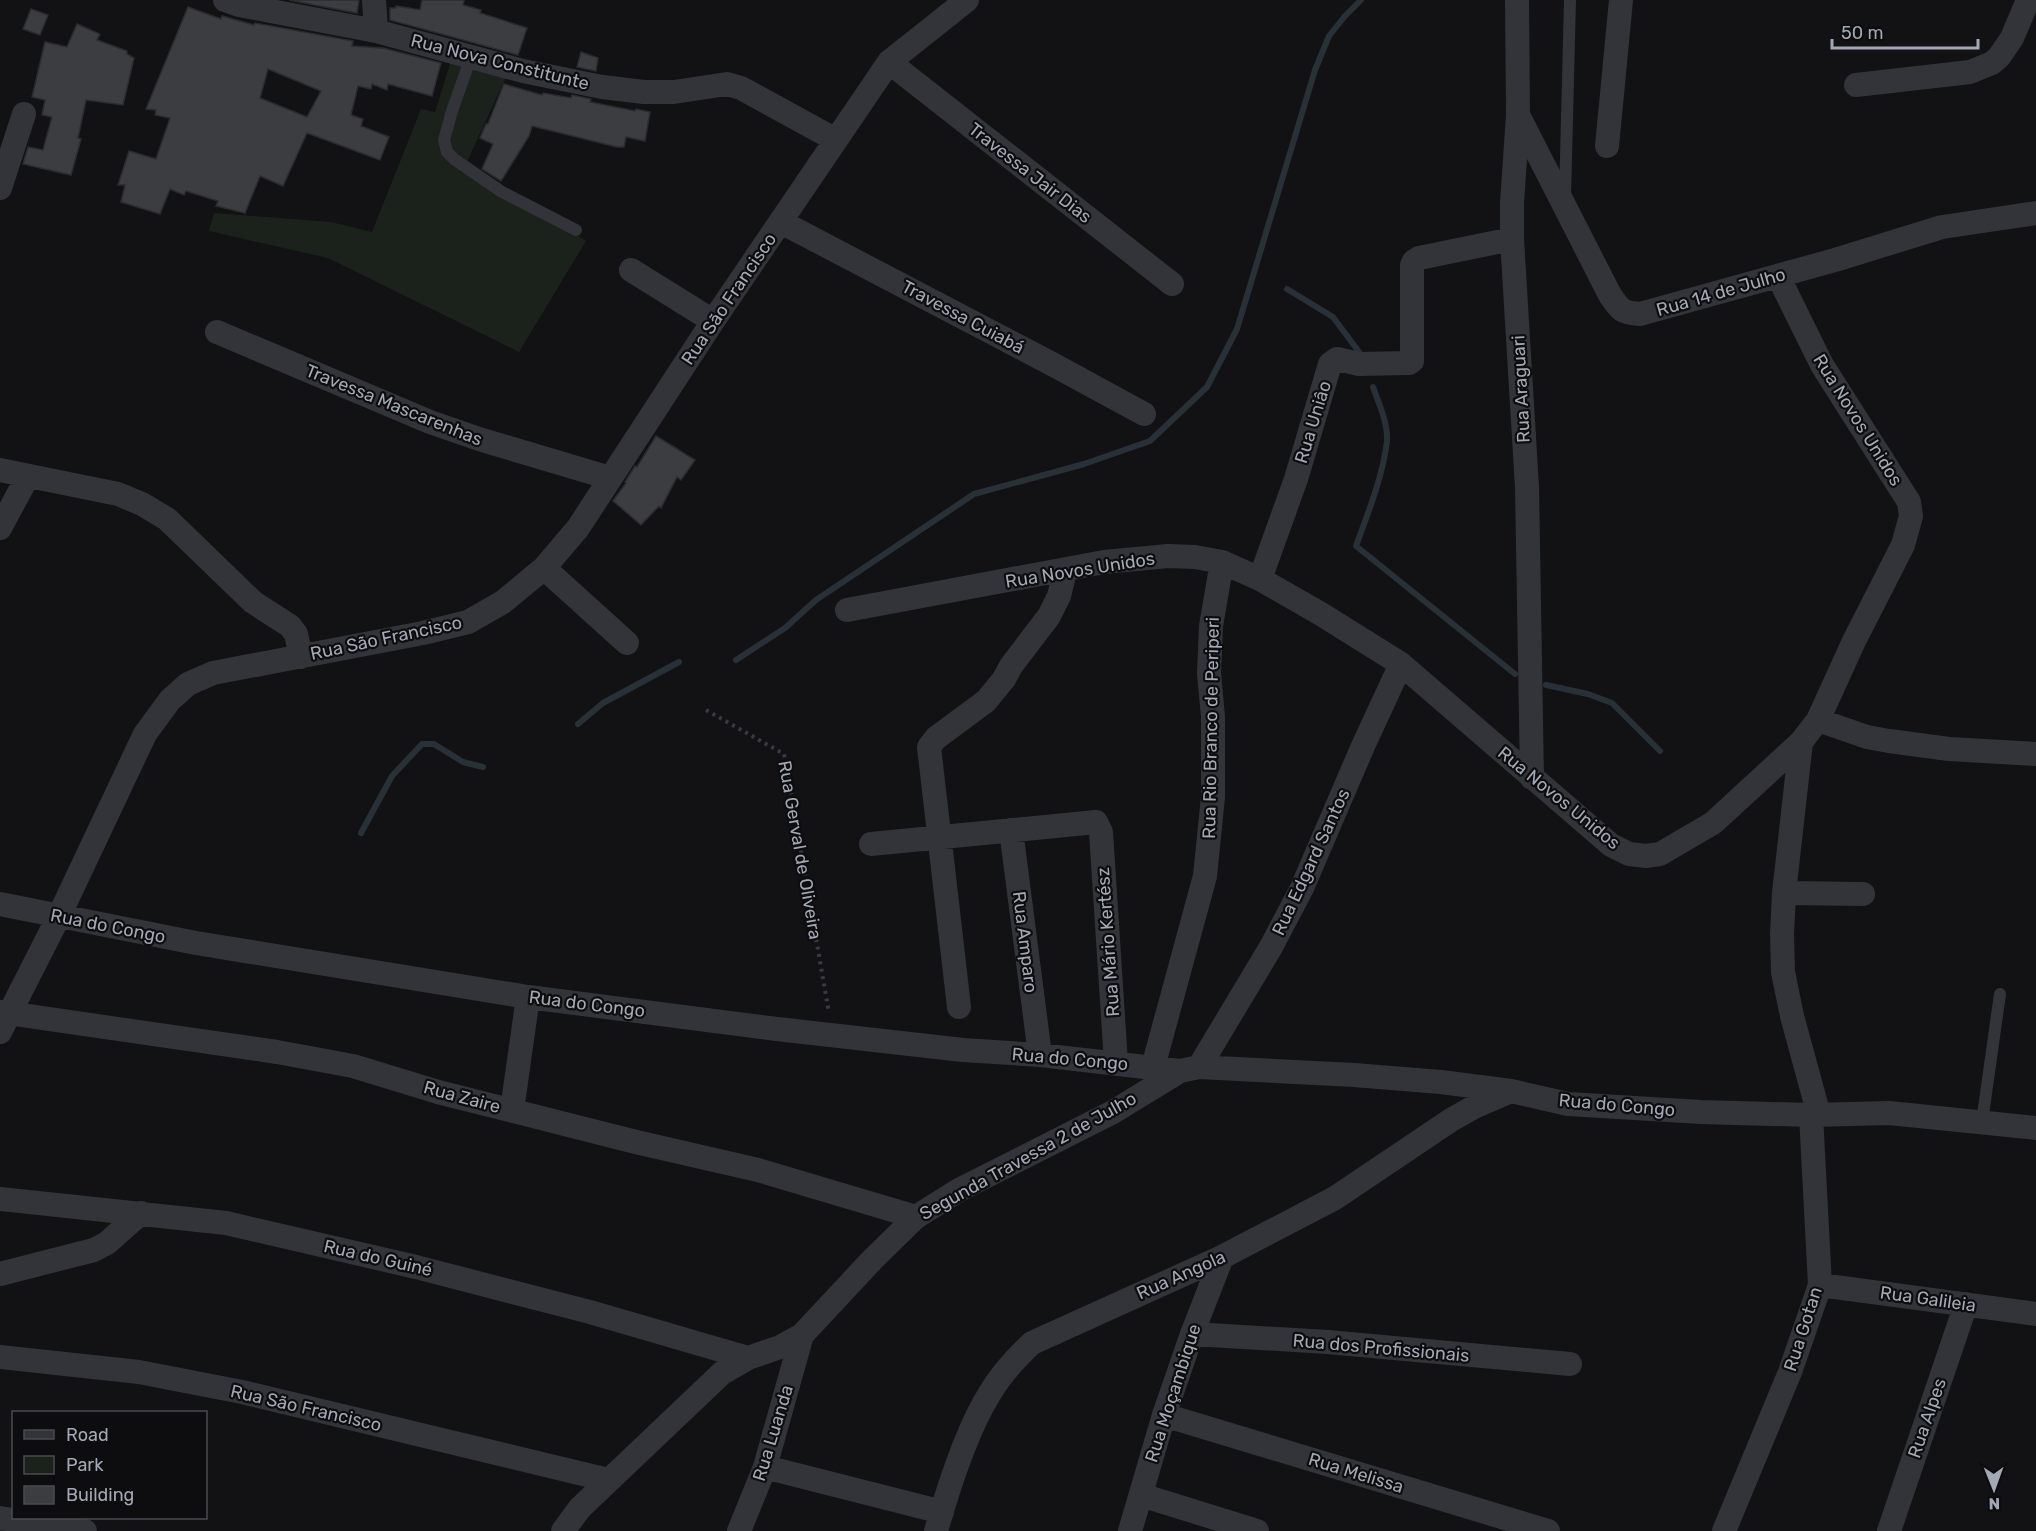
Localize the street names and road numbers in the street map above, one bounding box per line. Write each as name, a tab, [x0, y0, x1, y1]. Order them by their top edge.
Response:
street label: Rua Nova Constitunte	[409, 29, 591, 95]
street label: Travessa Jair Dias	[964, 118, 1096, 228]
street label: Rua São Francisco	[677, 229, 781, 369]
street label: Rua 14 de Julho	[1654, 263, 1788, 321]
street label: Travessa Cuiabá	[898, 275, 1028, 359]
street label: Rua Araguari	[1507, 335, 1535, 443]
street label: Rua Novos Unidos	[1809, 350, 1907, 490]
street label: Travessa Mascarenhas	[302, 359, 486, 451]
street label: Rua Uniâo	[1290, 378, 1336, 466]
street label: Rua Novos Unidos	[1004, 547, 1156, 593]
street label: Rua São Francisco	[308, 611, 464, 665]
street label: Rua Rio Branco de Periperi	[1198, 617, 1224, 839]
street label: Rua Novos Unidos	[1493, 742, 1625, 854]
street label: Rua Gerval de Oliveira	[773, 759, 827, 941]
street label: Rua Edgard Santos	[1267, 785, 1355, 939]
street label: Rua Mário Kertész	[1092, 867, 1124, 1017]
street label: Rua Amparo	[1008, 890, 1042, 994]
street label: Rua do Congo	[49, 904, 167, 948]
street label: Rua do Congo	[528, 986, 646, 1022]
street label: Rua do Congo	[1011, 1043, 1129, 1075]
street label: Rua Zaire	[421, 1076, 503, 1118]
street label: Segunda Travessa 2 de Julho	[916, 1087, 1140, 1225]
street label: Rua do Congo	[1558, 1089, 1676, 1121]
street label: Rua do Guiné	[322, 1235, 434, 1281]
street label: Rua Angola	[1133, 1246, 1229, 1304]
street label: Rua Galileia	[1879, 1281, 1977, 1317]
street label: Rua Gotan	[1779, 1284, 1827, 1374]
street label: Rua Moçambique	[1140, 1321, 1206, 1465]
street label: Rua dos Profissionais	[1292, 1329, 1470, 1367]
street label: Rua Alpes	[1903, 1375, 1951, 1461]
street label: Rua São Francisco	[228, 1380, 384, 1436]
street label: Rua Luanda	[748, 1382, 798, 1484]
street label: Rua Melissa	[1306, 1448, 1406, 1498]

